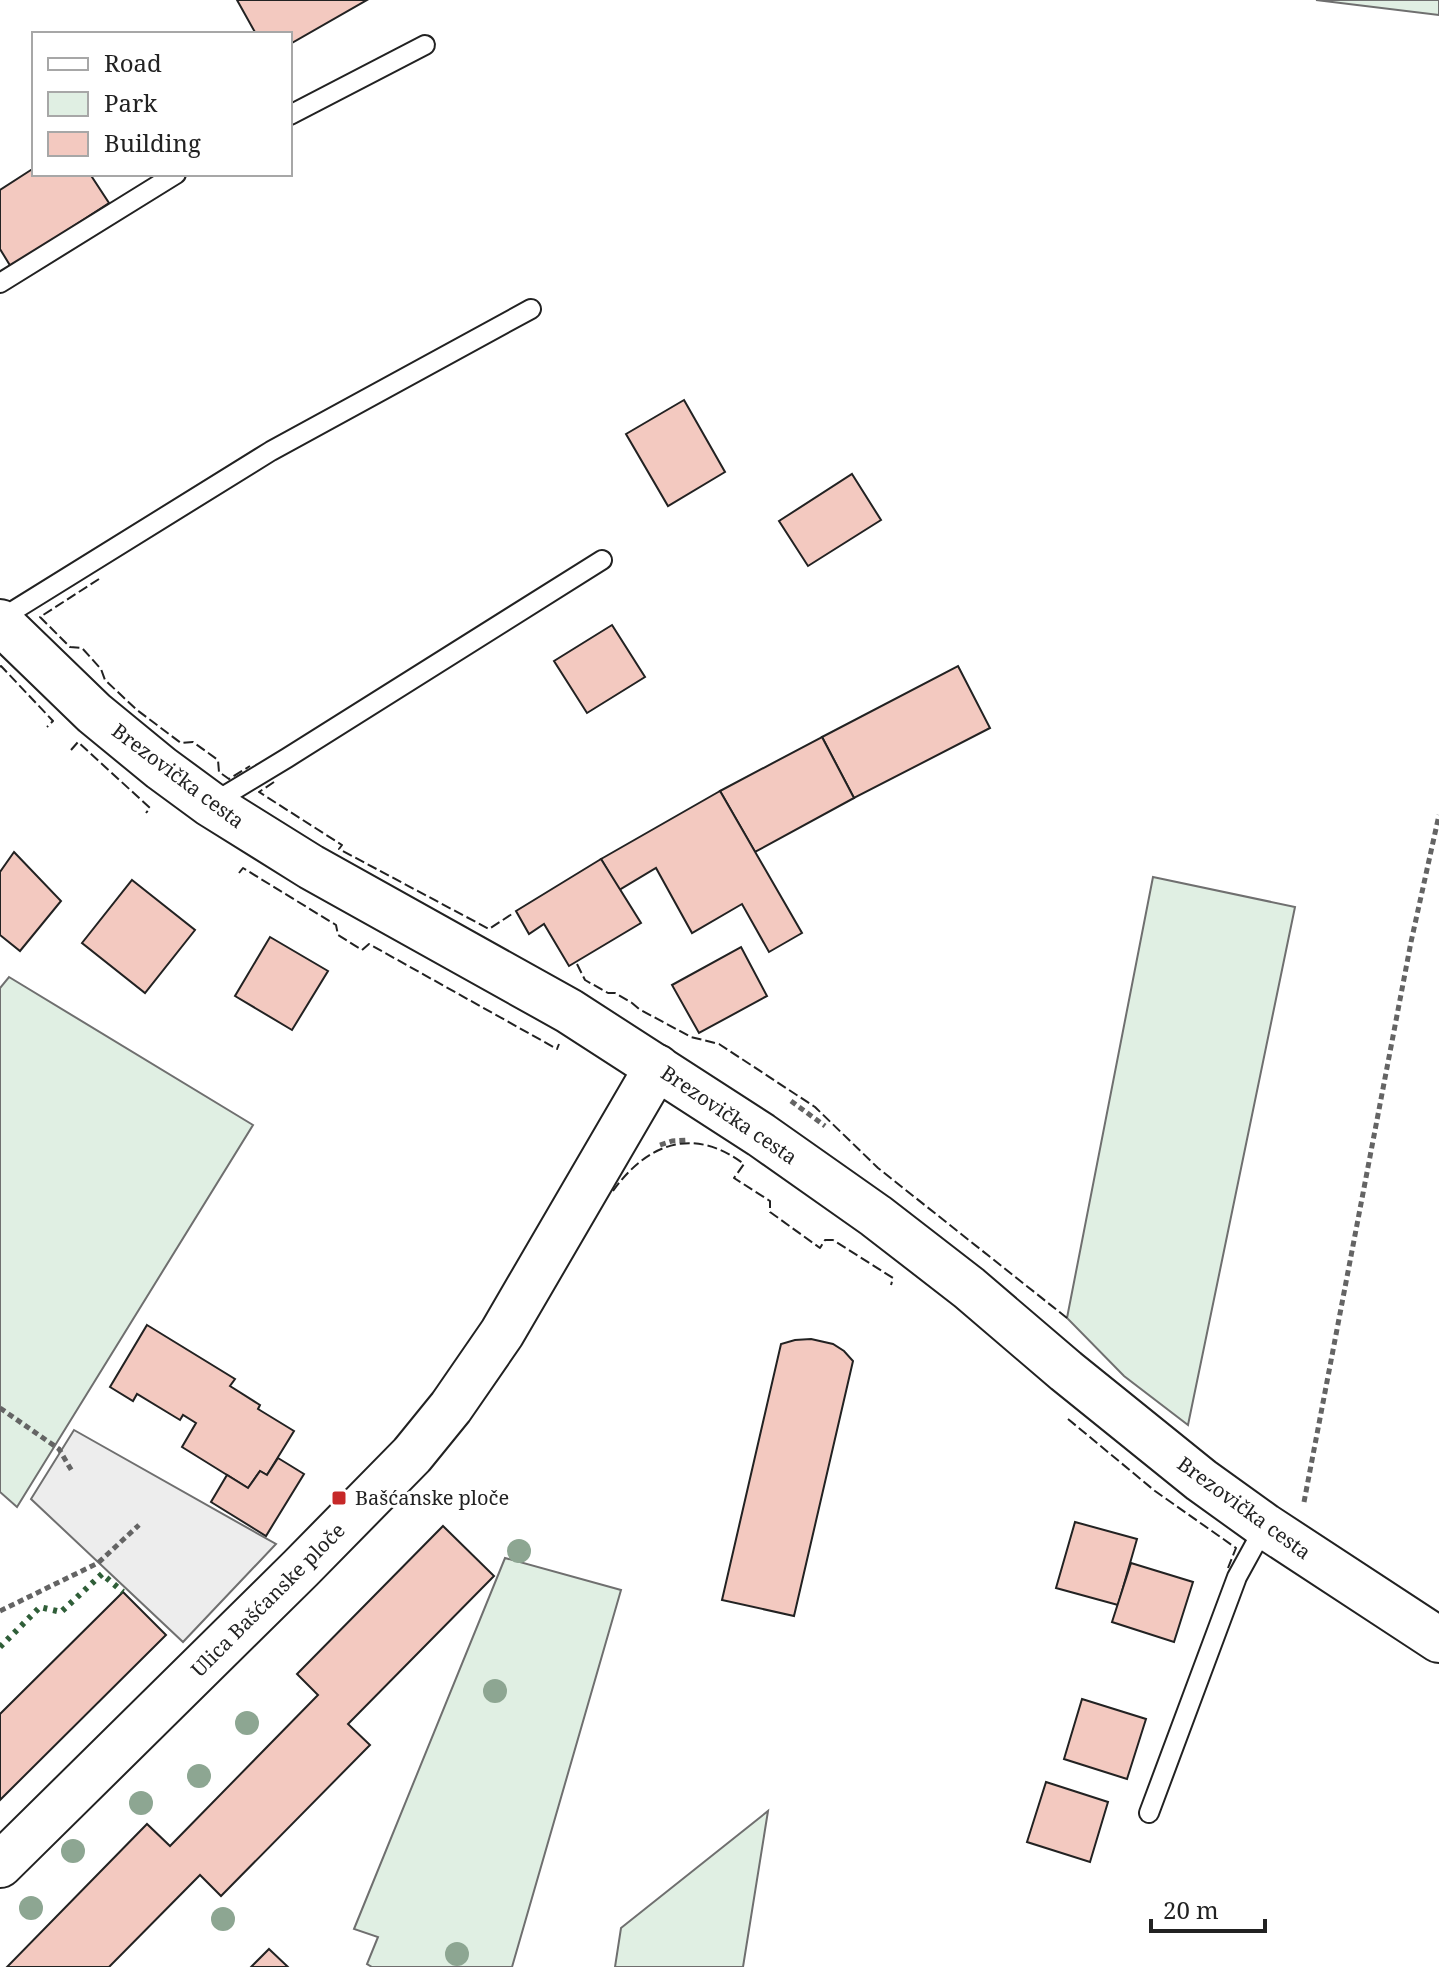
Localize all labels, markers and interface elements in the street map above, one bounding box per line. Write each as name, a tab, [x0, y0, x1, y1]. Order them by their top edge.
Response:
legend	[32, 32, 292, 176]
text: Road	[104, 46, 162, 79]
text: Park	[104, 86, 158, 119]
text: Building	[104, 126, 201, 159]
street label: Brezovička cesta	[107, 717, 250, 834]
street label: Brezovička cesta	[656, 1059, 803, 1170]
street label: Brezovička cesta	[1172, 1450, 1316, 1565]
place label: Bašćanske ploče	[355, 1484, 509, 1511]
marker: Bašćanske ploče	[330, 1489, 348, 1507]
street label: Ulica Bašćanske ploče	[185, 1517, 351, 1683]
scale bar	[1151, 1883, 1265, 1933]
text: 20 m	[1163, 1893, 1219, 1926]

